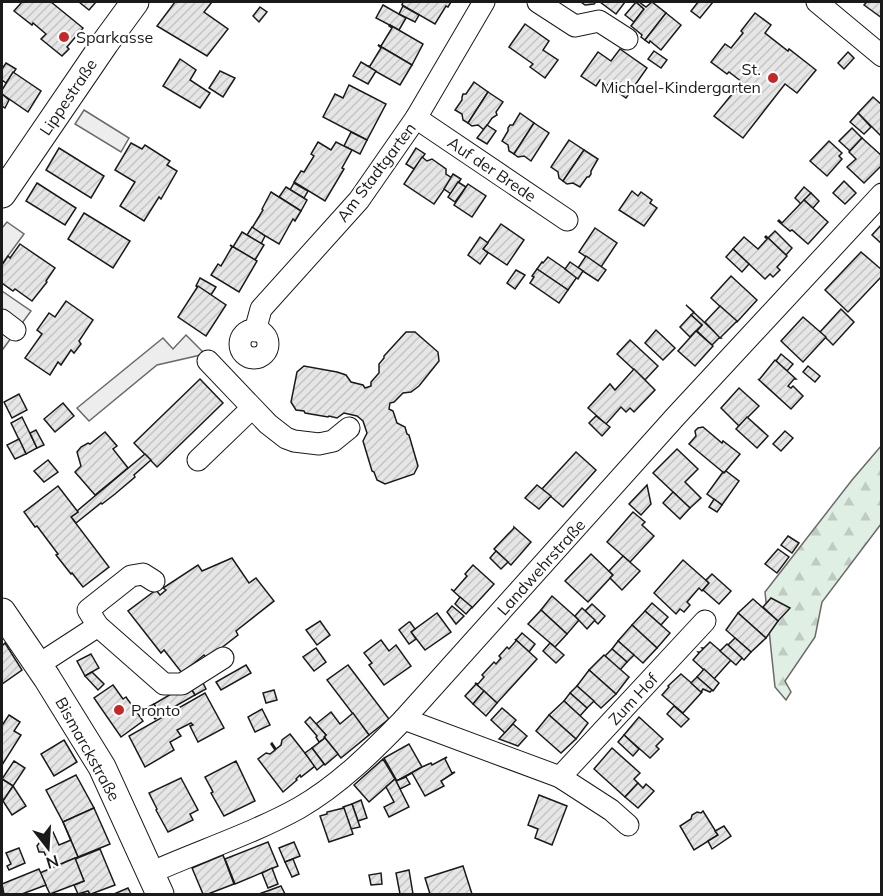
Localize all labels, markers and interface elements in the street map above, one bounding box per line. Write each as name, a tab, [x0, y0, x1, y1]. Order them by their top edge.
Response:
place label: Sparkasse	[76, 27, 153, 47]
marker: Sparkasse	[57, 30, 71, 44]
street label: Lippestraße	[35, 55, 101, 139]
place label: St. Michael-Kindergarten	[601, 59, 761, 97]
marker: St. Michael-Kindergarten	[766, 71, 780, 85]
street label: Am Stadtgarten	[332, 118, 420, 226]
street label: Auf der Brede	[444, 132, 540, 206]
street label: Landwehrstraße	[493, 515, 589, 619]
street label: Zum Hof	[604, 669, 662, 729]
street label: Bismarckstraße	[51, 694, 125, 804]
place label: Pronto	[131, 700, 180, 720]
marker: Pronto	[112, 703, 126, 717]
north arrow	[18, 818, 78, 878]
text: N	[44, 851, 61, 874]

